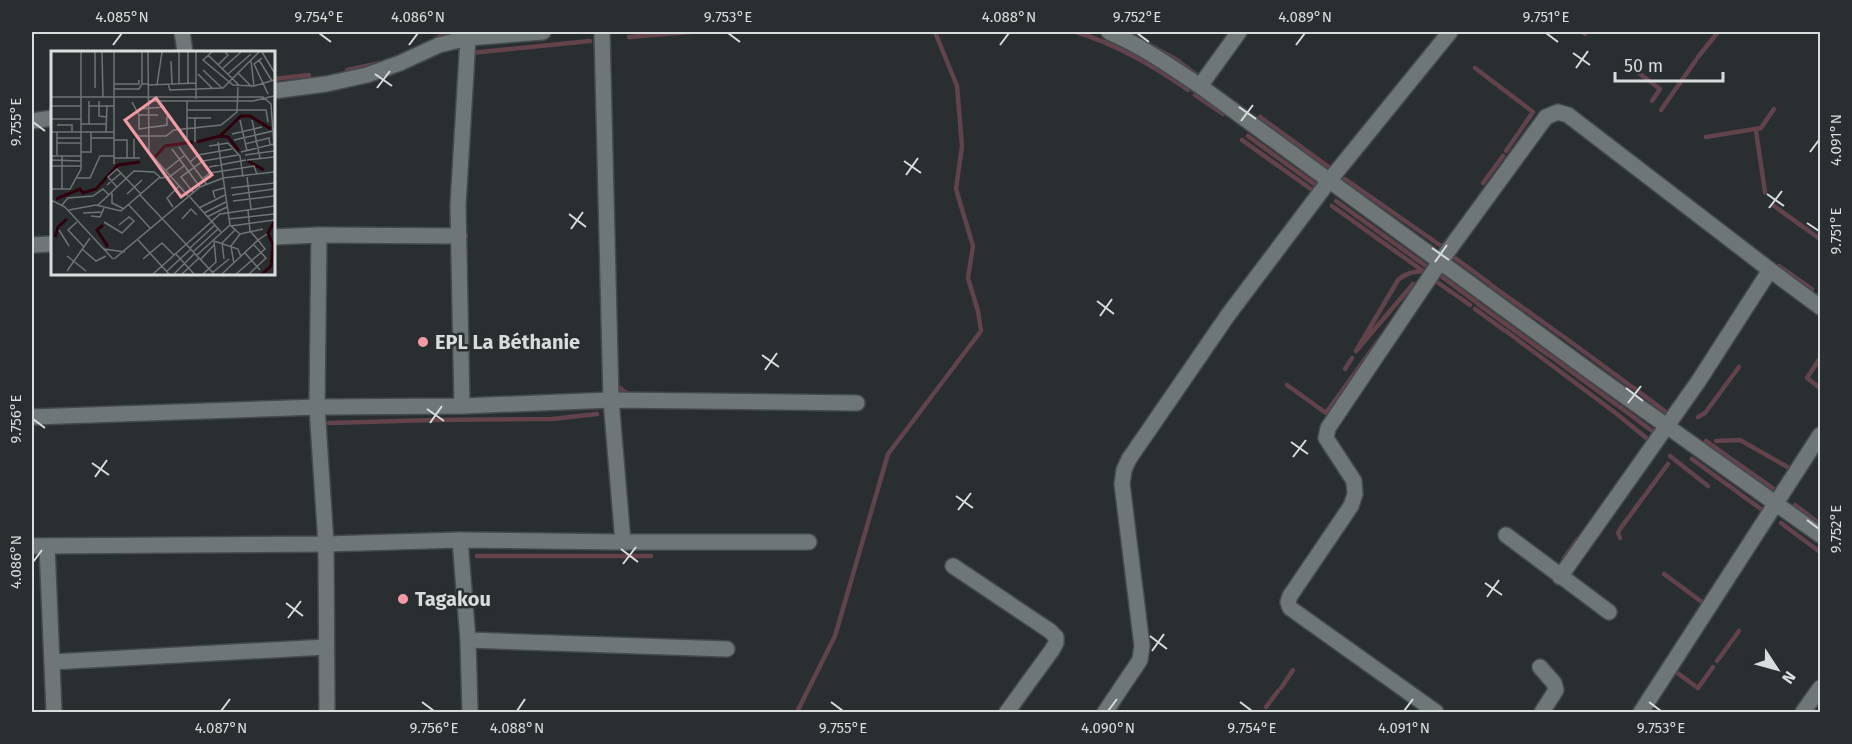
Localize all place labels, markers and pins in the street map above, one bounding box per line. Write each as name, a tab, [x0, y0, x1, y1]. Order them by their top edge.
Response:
place label: EPL La Béthanie	[435, 330, 580, 354]
marker: EPL La Béthanie	[416, 335, 430, 349]
place label: Tagakou	[415, 587, 491, 611]
marker: Tagakou	[396, 592, 410, 606]

